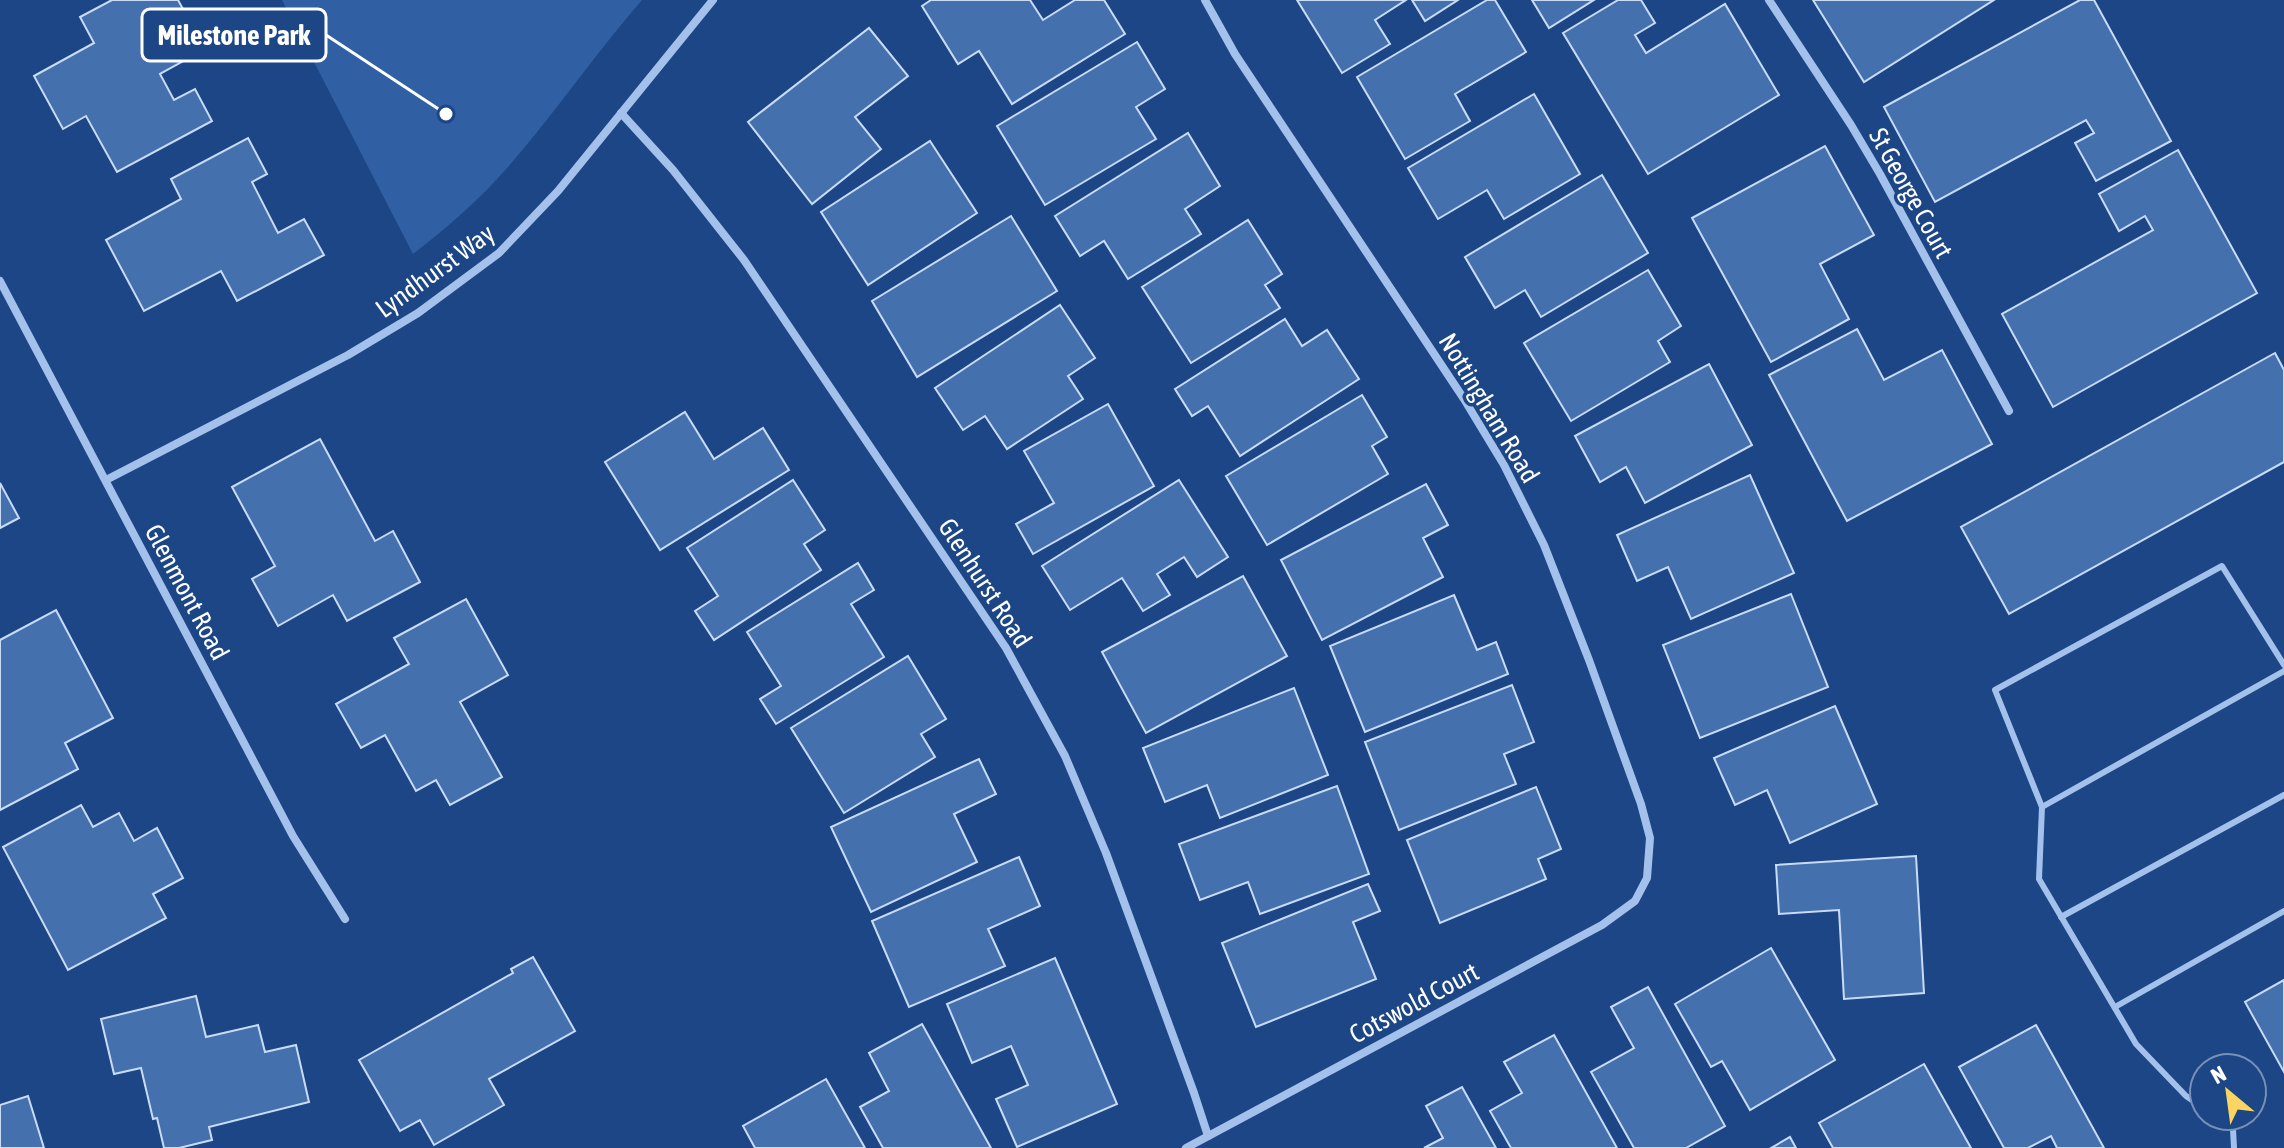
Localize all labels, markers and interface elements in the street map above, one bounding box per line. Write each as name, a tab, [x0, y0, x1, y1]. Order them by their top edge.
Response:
callout: Milestone Park	[142, 9, 326, 61]
text: Milestone Park	[158, 19, 311, 51]
street label: St George Court	[1863, 123, 1959, 263]
street label: Lyndhurst Way	[370, 218, 500, 324]
street label: Nottingham Road	[1433, 328, 1545, 488]
street label: Glenhurst Road	[932, 513, 1038, 653]
street label: Glenmont Road	[139, 519, 235, 665]
street label: Cotswold Court	[1344, 956, 1484, 1050]
north arrow	[2188, 1052, 2268, 1132]
text: N	[2206, 1060, 2230, 1089]

